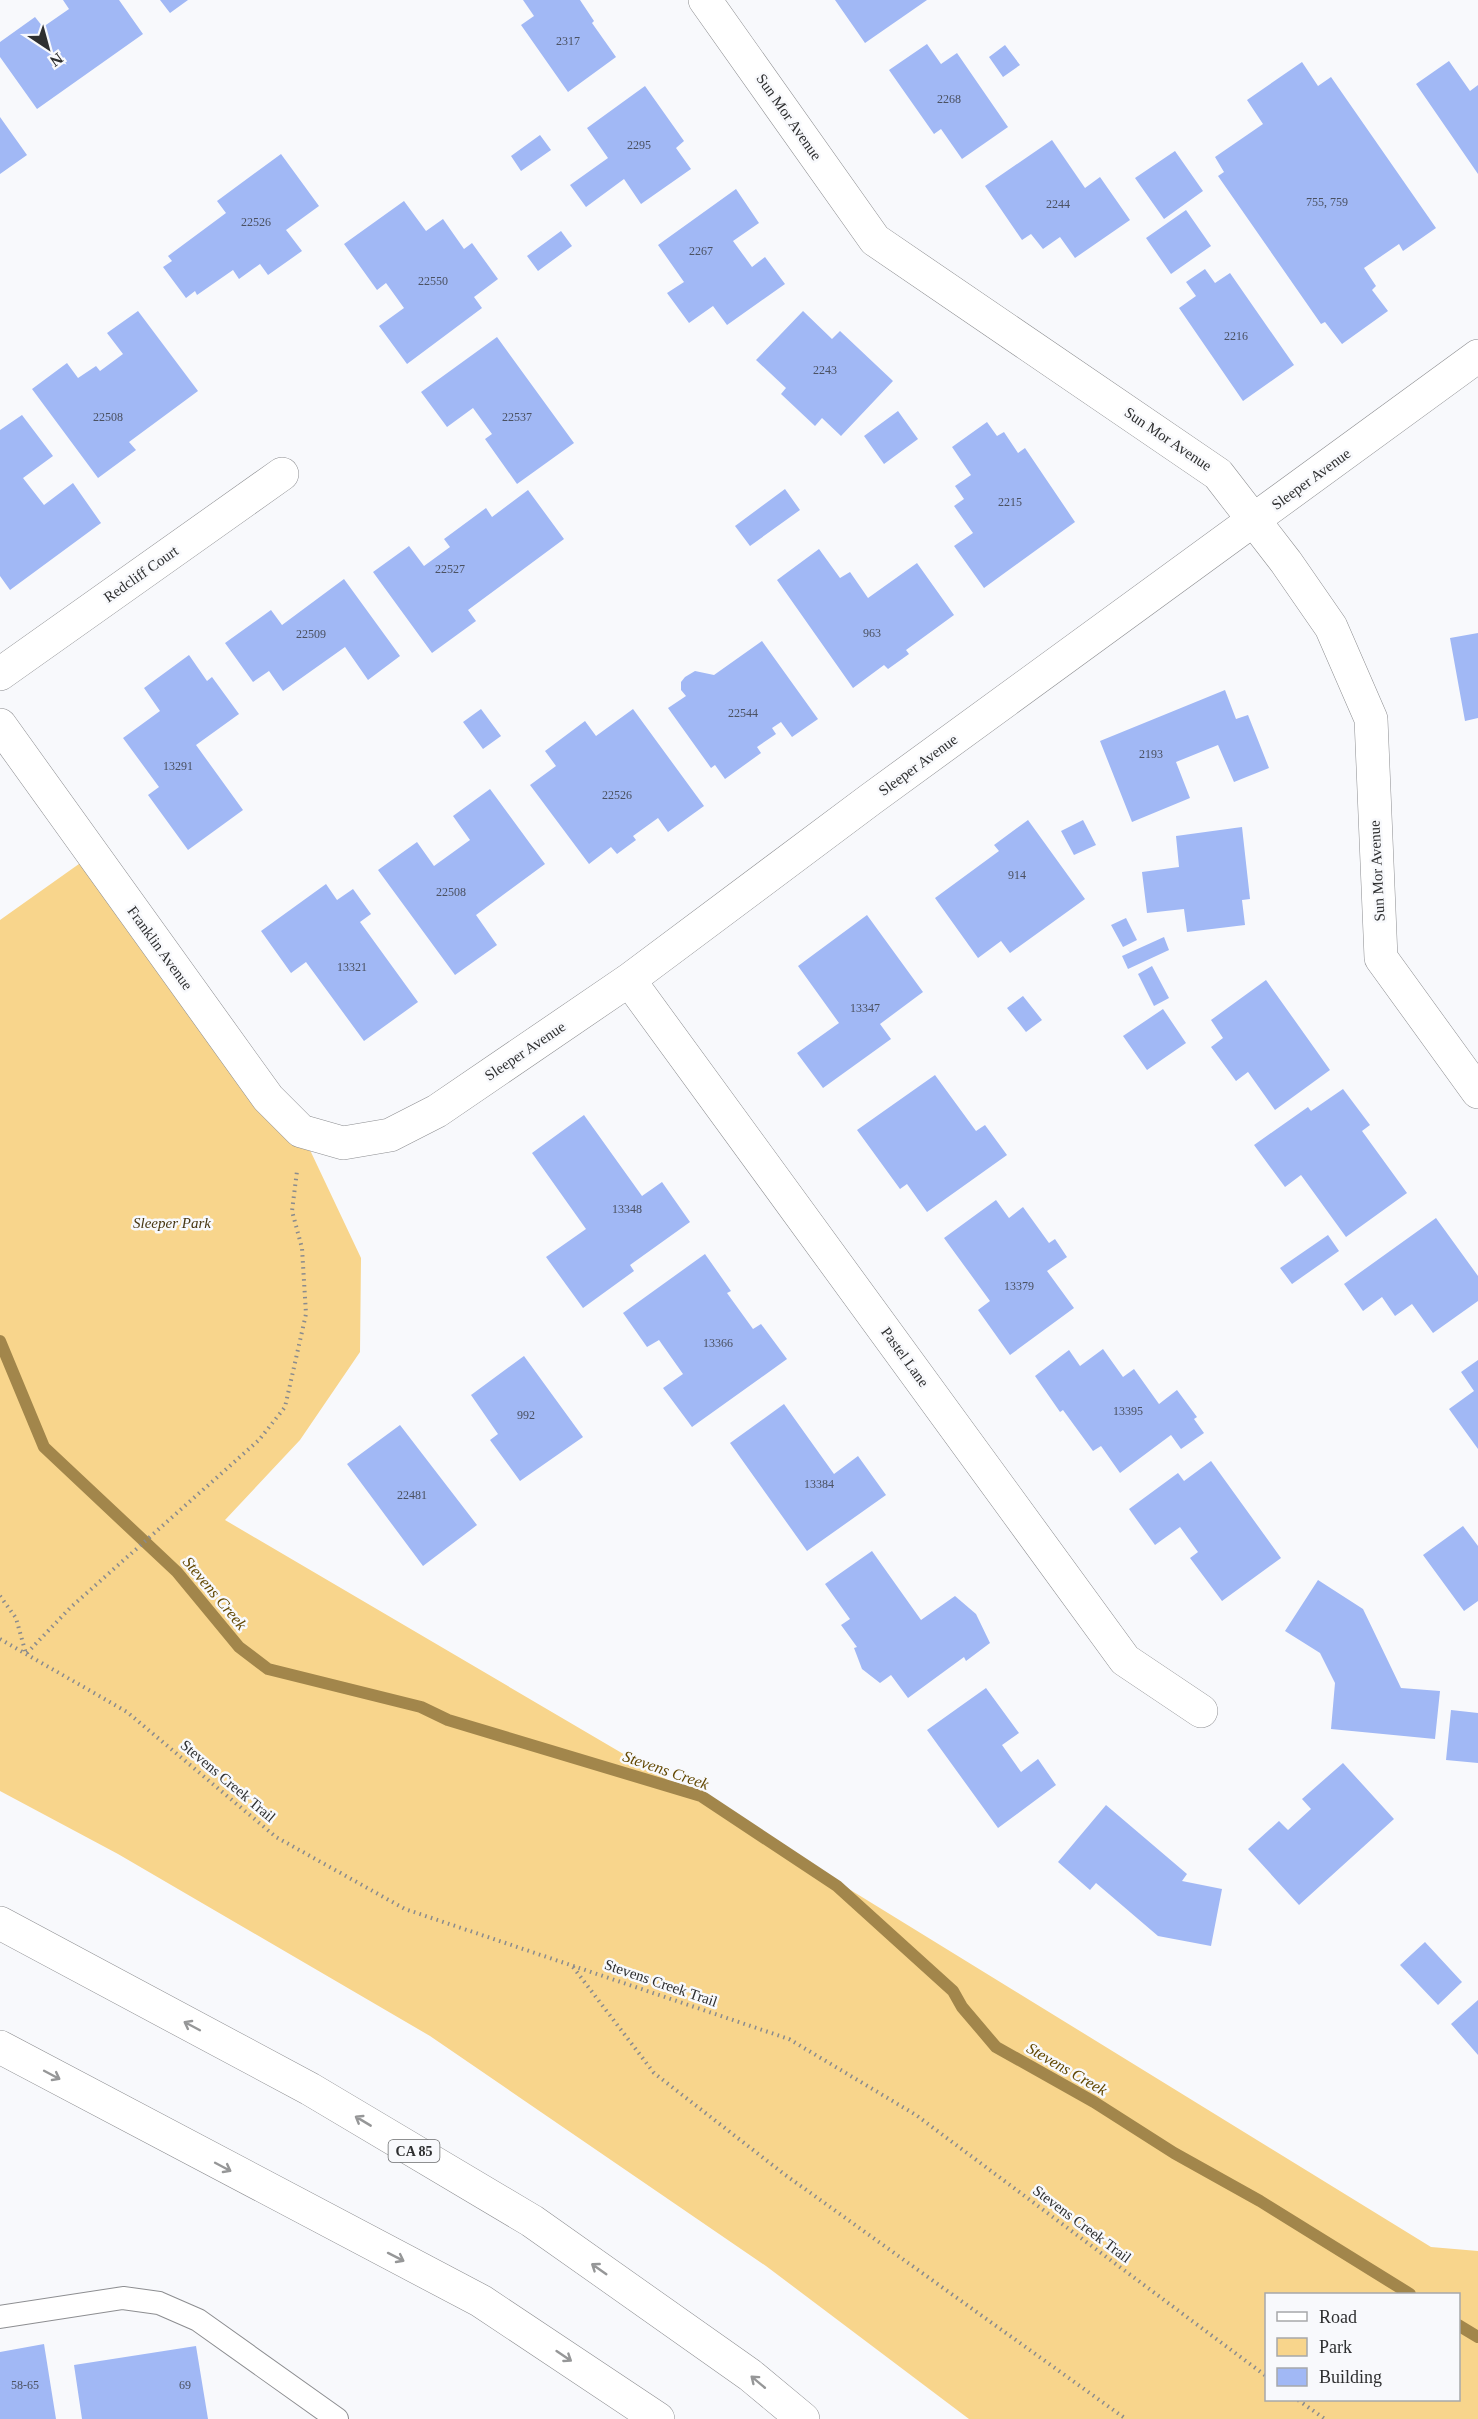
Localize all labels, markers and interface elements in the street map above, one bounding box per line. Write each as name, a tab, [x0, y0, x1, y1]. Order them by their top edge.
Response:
north arrow	[18, 18, 78, 78]
house number: 2317	[556, 34, 580, 48]
text: N	[46, 49, 66, 70]
street label: Sun Mor Avenue	[753, 71, 825, 163]
house number: 2268	[937, 92, 961, 106]
house number: 2295	[627, 138, 651, 152]
house number: 755, 759	[1306, 195, 1348, 209]
house number: 2244	[1046, 197, 1070, 211]
house number: 22526	[241, 215, 271, 229]
house number: 2267	[689, 244, 713, 258]
house number: 22550	[418, 274, 448, 288]
house number: 2216	[1224, 329, 1248, 343]
house number: 2243	[813, 363, 837, 377]
street label: Sun Mor Avenue	[1121, 404, 1215, 474]
house number: 22508	[93, 410, 123, 424]
house number: 22537	[502, 410, 532, 424]
street label: Sleeper Avenue	[1269, 445, 1354, 513]
house number: 2215	[998, 495, 1022, 509]
street label: Redcliff Court	[101, 542, 182, 605]
house number: 22527	[435, 562, 465, 576]
house number: 963	[863, 626, 881, 640]
house number: 22509	[296, 627, 326, 641]
house number: 22544	[728, 706, 758, 720]
street label: Sleeper Avenue	[876, 731, 961, 799]
house number: 2193	[1139, 747, 1163, 761]
house number: 13291	[163, 759, 193, 773]
house number: 22526	[602, 788, 632, 802]
street label: Sun Mor Avenue	[1366, 820, 1388, 922]
house number: 914	[1008, 868, 1026, 882]
house number: 22508	[436, 885, 466, 899]
street label: Franklin Avenue	[124, 903, 196, 993]
house number: 13321	[337, 960, 367, 974]
house number: 13347	[850, 1001, 880, 1015]
street label: Sleeper Avenue	[482, 1018, 568, 1084]
house number: 13348	[612, 1202, 642, 1216]
park label: Sleeper Park	[133, 1215, 211, 1231]
house number: 13379	[1004, 1279, 1034, 1293]
street label: Pastel Lane	[878, 1324, 932, 1390]
house number: 13366	[703, 1336, 733, 1350]
house number: 13395	[1113, 1404, 1143, 1418]
house number: 992	[517, 1408, 535, 1422]
house number: 13384	[804, 1477, 834, 1491]
house number: 22481	[397, 1488, 427, 1502]
water label: Stevens Creek	[180, 1553, 251, 1633]
street label: Stevens Creek Trail	[178, 1737, 278, 1825]
water label: Stevens Creek	[621, 1747, 712, 1793]
street label: Stevens Creek Trail	[602, 1956, 720, 2010]
one-way arrow	[184, 2020, 202, 2031]
water label: Stevens Creek	[1024, 2039, 1111, 2099]
one-way arrow	[42, 2070, 60, 2081]
one-way arrow	[355, 2114, 372, 2126]
road number: CA 85	[388, 2140, 440, 2162]
one-way arrow	[214, 2162, 232, 2173]
street label: Stevens Creek Trail	[1030, 2182, 1134, 2266]
one-way arrow	[387, 2252, 405, 2263]
one-way arrow	[591, 2263, 608, 2275]
legend	[1265, 2293, 1460, 2401]
text: Road	[1319, 2307, 1357, 2327]
text: Park	[1319, 2337, 1352, 2357]
one-way arrow	[555, 2350, 572, 2362]
text: Building	[1319, 2367, 1382, 2387]
one-way arrow	[750, 2375, 766, 2388]
house number: 58-65	[11, 2378, 39, 2392]
house number: 69	[179, 2378, 191, 2392]

